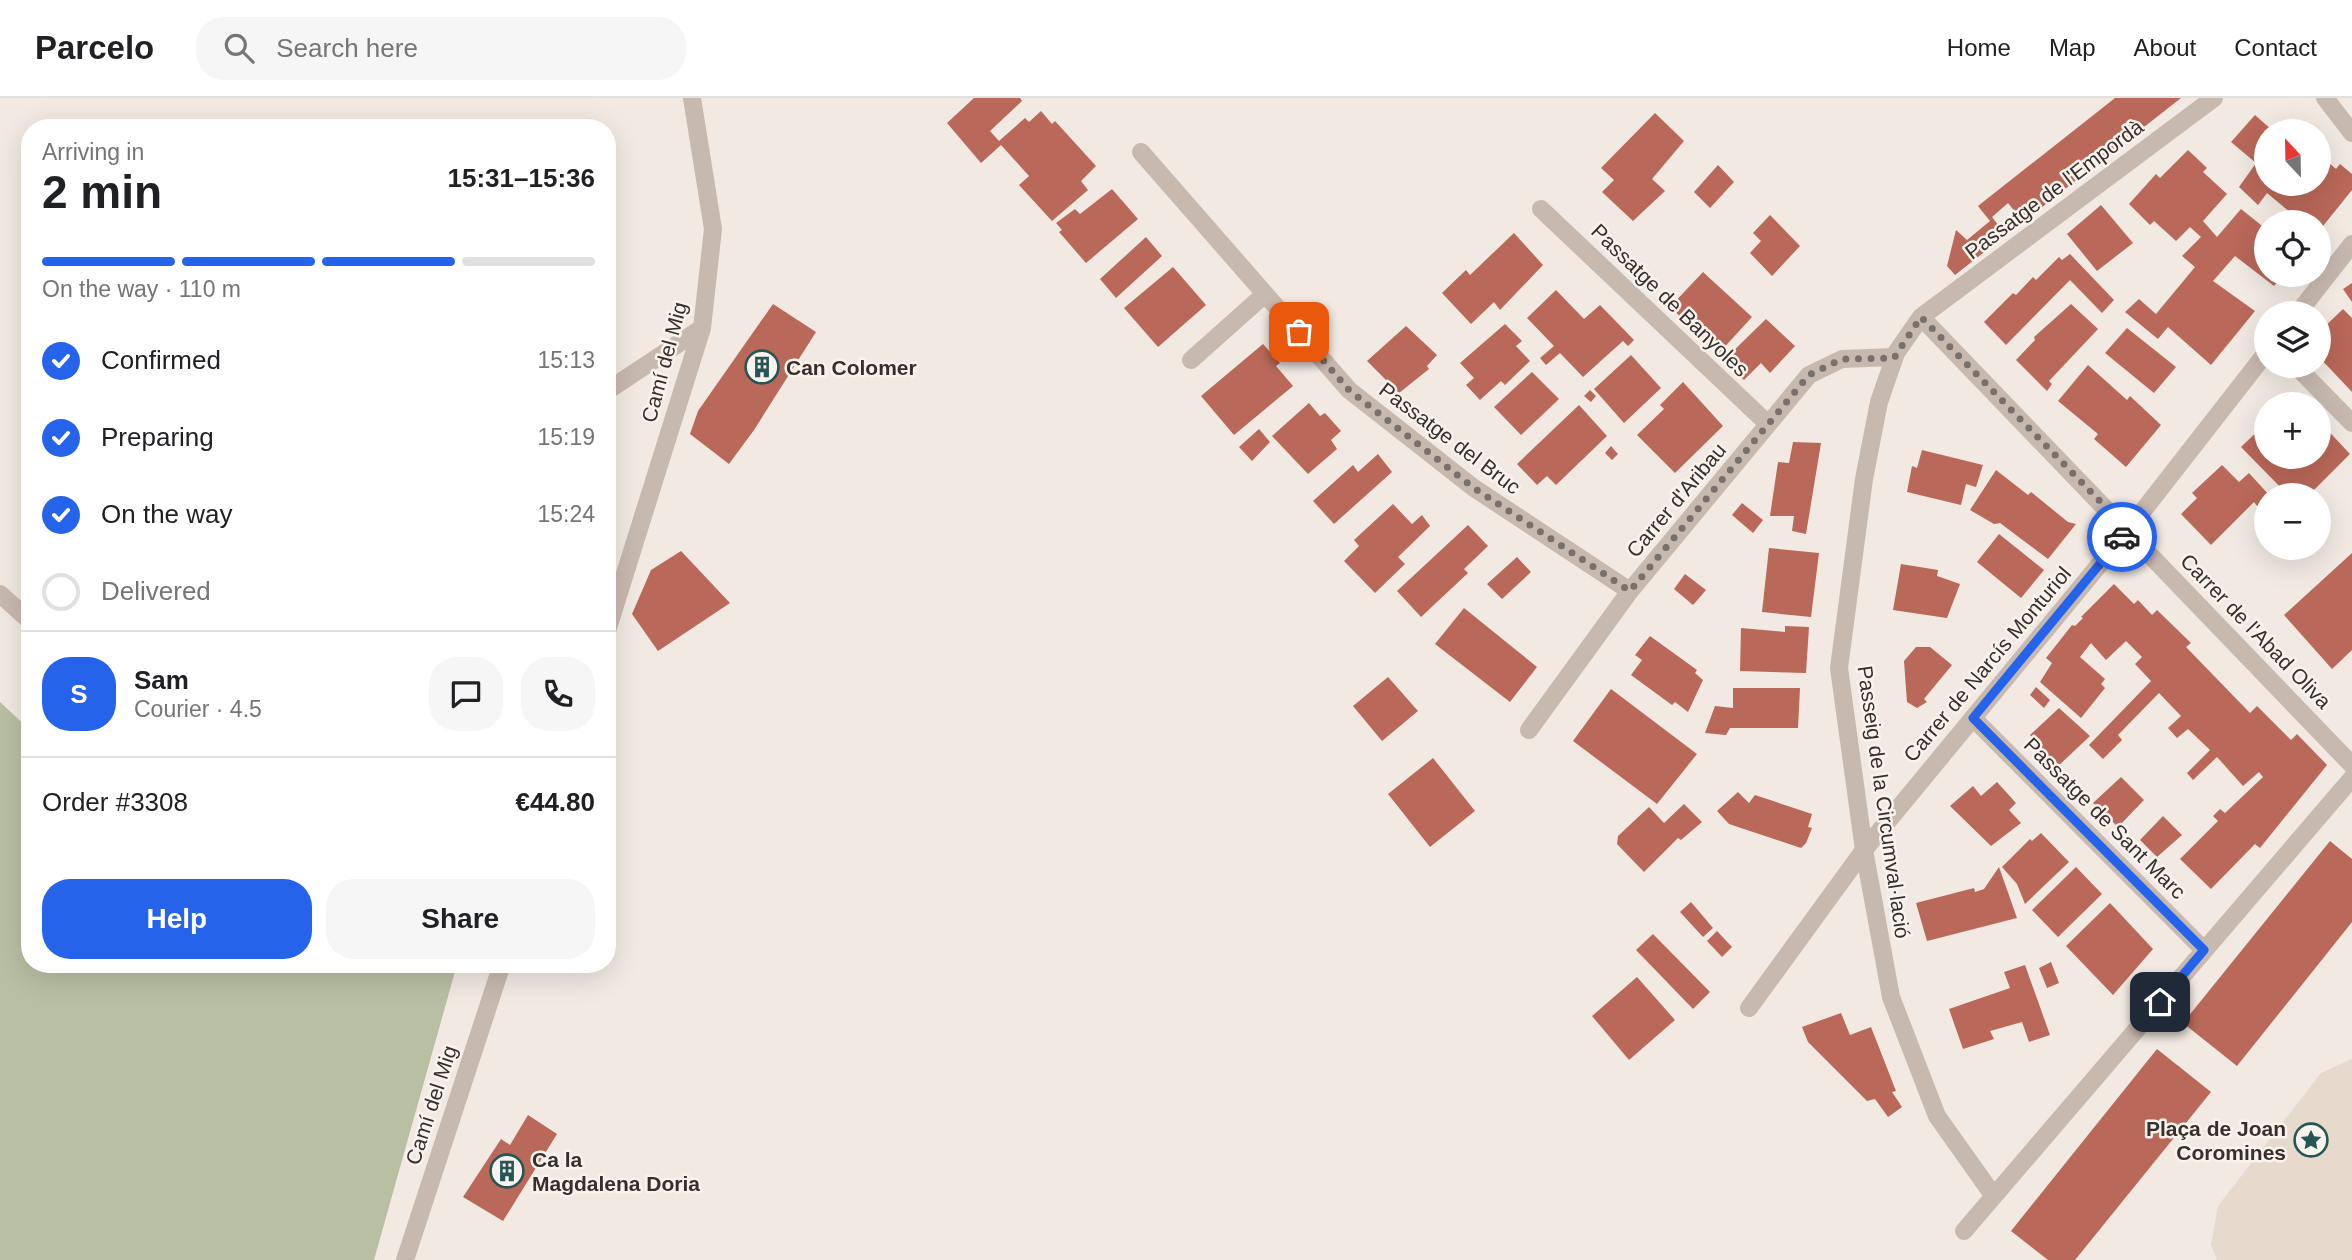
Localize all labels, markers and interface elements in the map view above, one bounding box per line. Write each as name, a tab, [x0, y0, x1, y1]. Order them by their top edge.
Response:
search box	[196, 17, 686, 80]
text: Parcelo	[35, 29, 154, 66]
icon: search	[220, 29, 258, 67]
text: Search here	[276, 33, 418, 63]
text: Home	[1947, 34, 2011, 61]
text: Map	[2049, 34, 2096, 61]
text: About	[2134, 34, 2196, 61]
text: Contact	[2234, 34, 2317, 61]
street label: Passatge de l'Empordà	[1961, 114, 2148, 263]
north arrow	[2254, 119, 2331, 196]
map controls	[2254, 119, 2331, 560]
text: Arriving in	[42, 139, 144, 165]
text: 15:31–15:36	[448, 163, 595, 193]
text: 2 min	[42, 166, 162, 218]
button: locate	[2254, 210, 2331, 287]
street label: Passatge de Banyoles	[1587, 219, 1753, 381]
text: On the way · 110 m	[42, 276, 241, 302]
street label: Camí del Mig	[637, 299, 691, 425]
button: layers	[2254, 301, 2331, 378]
pin	[1269, 302, 1329, 362]
icon: bag	[1280, 313, 1318, 351]
icon: check	[42, 342, 80, 380]
text: Confirmed	[101, 345, 221, 375]
text: 15:13	[537, 347, 595, 373]
building icon: Can Colomer	[743, 348, 781, 386]
place label: Can Colomer	[786, 356, 917, 379]
street label: Passatge del Bruc	[1375, 378, 1525, 498]
button: +	[2254, 392, 2331, 469]
icon: check	[42, 419, 80, 457]
text: Preparing	[101, 422, 214, 452]
text: 15:19	[537, 424, 595, 450]
street label: Carrer d'Aribau	[1622, 438, 1730, 562]
button: −	[2254, 483, 2331, 560]
icon: check	[42, 496, 80, 534]
text: On the way	[101, 499, 233, 529]
text: 15:24	[537, 501, 595, 527]
courier	[2087, 502, 2157, 572]
icon: car	[2103, 518, 2141, 556]
street label: Carrer de l'Abad Oliva	[2176, 549, 2336, 713]
street label: Carrer de Narcís Monturiol	[1899, 562, 2075, 766]
text: Delivered	[101, 576, 211, 606]
button: chat	[429, 657, 503, 731]
button: phone	[521, 657, 595, 731]
street label: Passeig de la Circumval·lació	[1853, 664, 1915, 940]
text: Sam	[134, 665, 189, 695]
text: S	[70, 679, 88, 709]
text: Courier · 4.5	[134, 696, 262, 722]
street label: Passatge de Sant Marc	[2020, 733, 2190, 903]
text: Order #3308	[42, 787, 188, 817]
text: €44.80	[515, 787, 595, 817]
button: Help	[42, 879, 312, 959]
button: Share	[326, 879, 595, 959]
pin	[2130, 972, 2190, 1032]
icon: home	[2141, 983, 2179, 1021]
street label: Camí del Mig	[401, 1043, 461, 1167]
place label: Plaça de Joan Coromines	[2146, 1117, 2286, 1164]
place icon: Plaça de Joan Coromines	[2292, 1121, 2330, 1159]
place label: Ca la Magdalena Doria	[532, 1148, 700, 1195]
building icon: Ca la Magdalena Doria	[488, 1152, 526, 1190]

